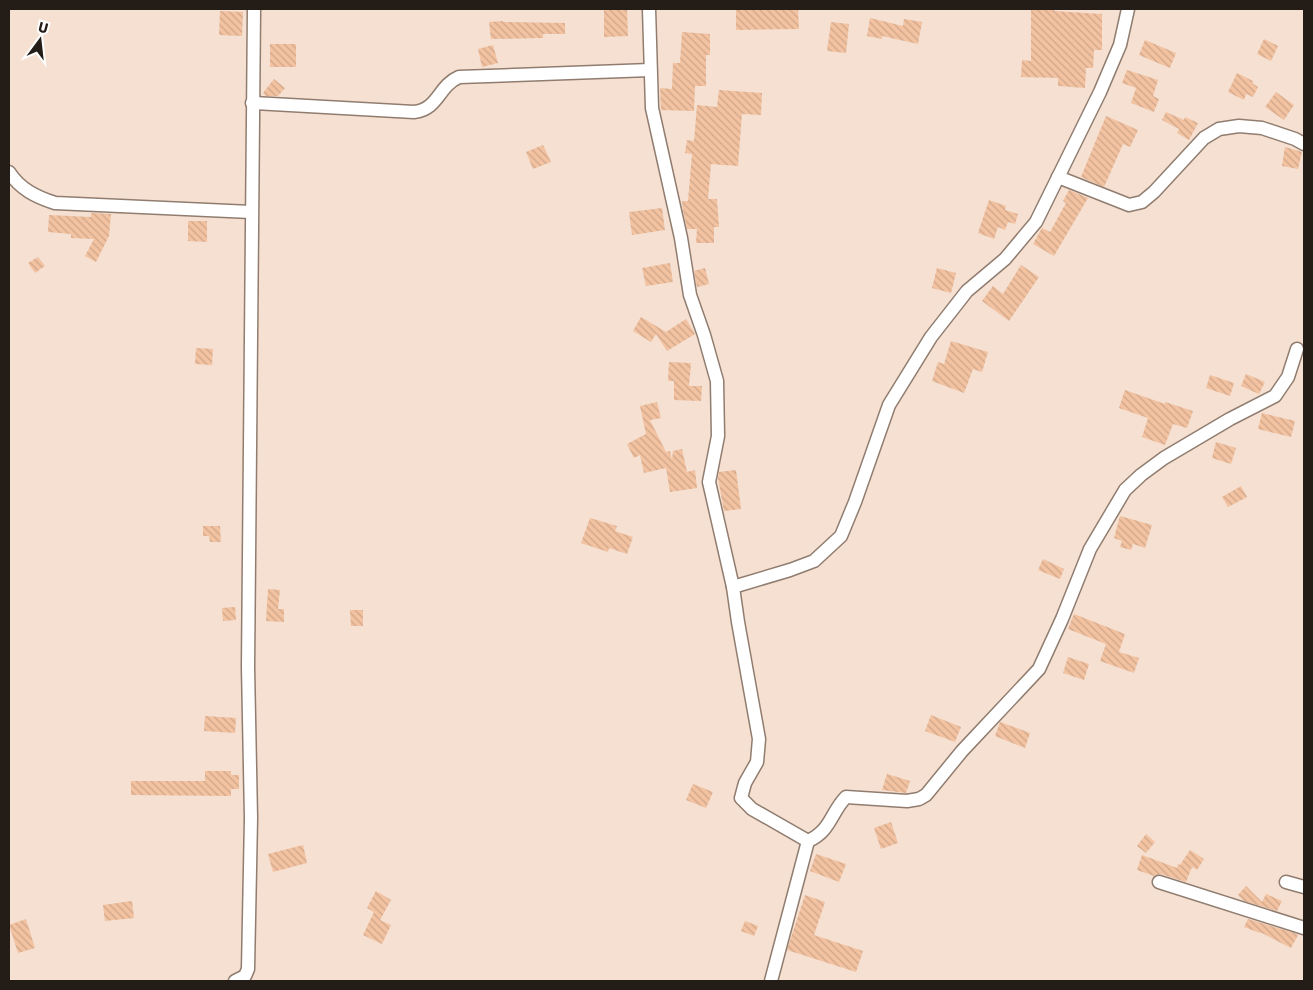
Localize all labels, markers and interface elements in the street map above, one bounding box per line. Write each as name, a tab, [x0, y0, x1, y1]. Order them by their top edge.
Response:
north arrow	[15, 15, 65, 65]
text: U	[36, 17, 51, 38]

